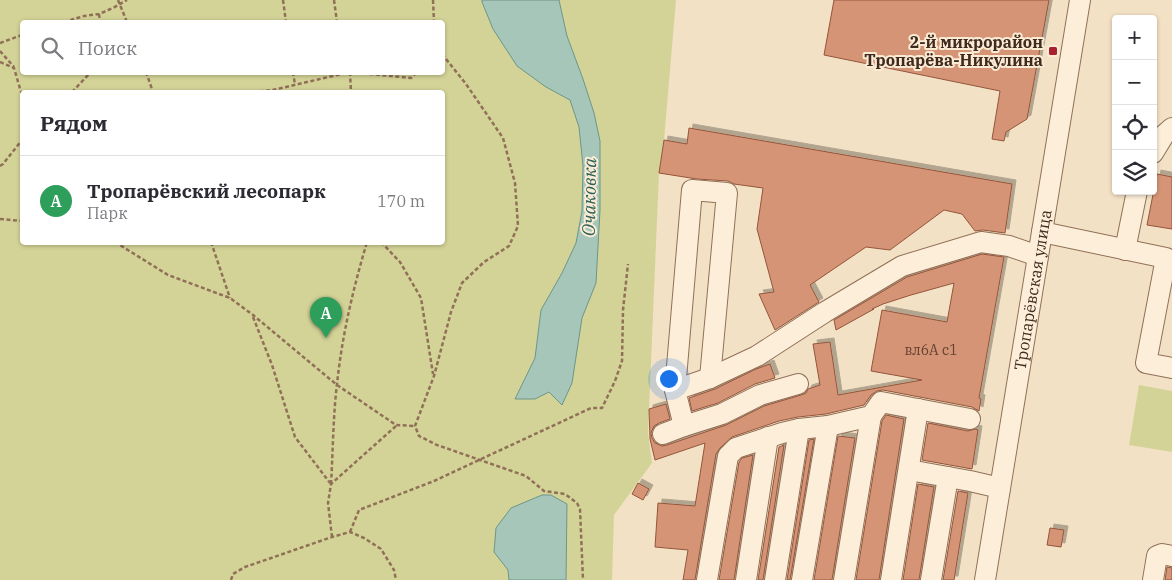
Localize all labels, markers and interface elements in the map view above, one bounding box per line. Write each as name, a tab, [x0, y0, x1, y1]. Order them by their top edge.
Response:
map controls	[1112, 15, 1157, 195]
button: +	[1112, 15, 1157, 60]
search box	[20, 20, 445, 75]
place label: 2-й микрорайон Тропарёва-Никулина	[864, 32, 1043, 70]
icon: search	[38, 34, 66, 62]
text: Поиск	[78, 36, 137, 60]
marker: 2-й микрорайон Тропарёва-Никулина	[1047, 45, 1059, 57]
button: −	[1112, 60, 1157, 105]
button: locate	[1112, 105, 1157, 150]
text: Рядом	[40, 109, 108, 137]
button: layers	[1112, 150, 1157, 195]
water label: Очаковка	[577, 157, 601, 236]
text: Тропарёвский лесопарк	[87, 179, 326, 203]
text: A	[50, 191, 62, 211]
text: 170 m	[377, 191, 425, 211]
text: Парк	[87, 203, 127, 223]
street label: Тропарёвская улица	[1010, 208, 1056, 372]
pin: A	[310, 297, 342, 338]
house number: вл6А с1	[904, 341, 958, 359]
your location	[656, 366, 682, 392]

